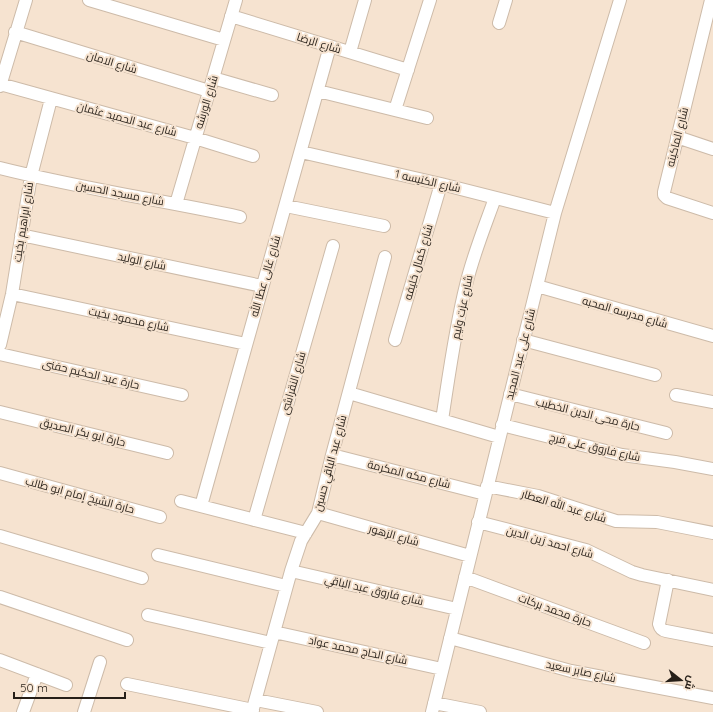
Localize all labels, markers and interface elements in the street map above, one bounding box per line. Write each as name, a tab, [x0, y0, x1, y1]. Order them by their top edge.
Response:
street label: شارع الرضا	[295, 30, 343, 57]
street label: شارع الامان	[85, 48, 139, 77]
street label: شارع الورشه	[191, 74, 222, 131]
street label: شارع عبد الحميد عثمان	[75, 99, 178, 140]
street label: شارع الماكينه	[663, 106, 692, 168]
street label: شارع الكنيسه 1	[394, 167, 462, 196]
street label: شارع مسجد الحسين	[75, 178, 165, 209]
street label: شارع ابراهيم بخيت	[10, 181, 37, 263]
street label: شارع كمال خليفه	[400, 222, 436, 302]
street label: شارع غالى عطا الله	[246, 233, 284, 319]
street label: شارع الوليد	[116, 249, 167, 274]
street label: شارع عزت وليم	[448, 274, 477, 341]
street label: شارع مدرسه المحبه	[580, 293, 669, 332]
street label: شارع محمود بخيت	[87, 304, 171, 335]
street label: شارع على عبد المجيد	[502, 307, 539, 401]
street label: شارع النقراشى	[277, 350, 310, 416]
street label: حارة عبد الحكيم حفنى	[41, 356, 141, 393]
street label: حارة محى الدين الخطيب	[535, 394, 641, 434]
street label: شارع عبد الباقي حسين	[310, 413, 352, 513]
street label: حارة ابو بكر الصديق	[39, 415, 127, 449]
street label: شارع فاروق على فرج	[548, 430, 642, 465]
street label: شارع مكه المكرمة	[366, 457, 452, 492]
street label: حارة الشيخ إمام ابو طالب	[24, 474, 136, 517]
street label: شارع عبد الله العطار	[519, 485, 608, 526]
street label: شارع الزهور	[366, 521, 421, 550]
street label: شارع احمد زين الدين	[505, 523, 595, 562]
street label: شارع فاروق عبد الباقي	[323, 572, 425, 610]
street label: حارة محمد بركات	[517, 590, 593, 630]
street label: شارع الحاج محمد عواد	[307, 633, 409, 668]
street label: شارع صابر سعيد	[545, 657, 617, 686]
north arrow	[661, 660, 701, 700]
scale bar	[14, 674, 125, 700]
text: ش	[682, 674, 699, 692]
text: 50 m	[20, 680, 48, 695]

